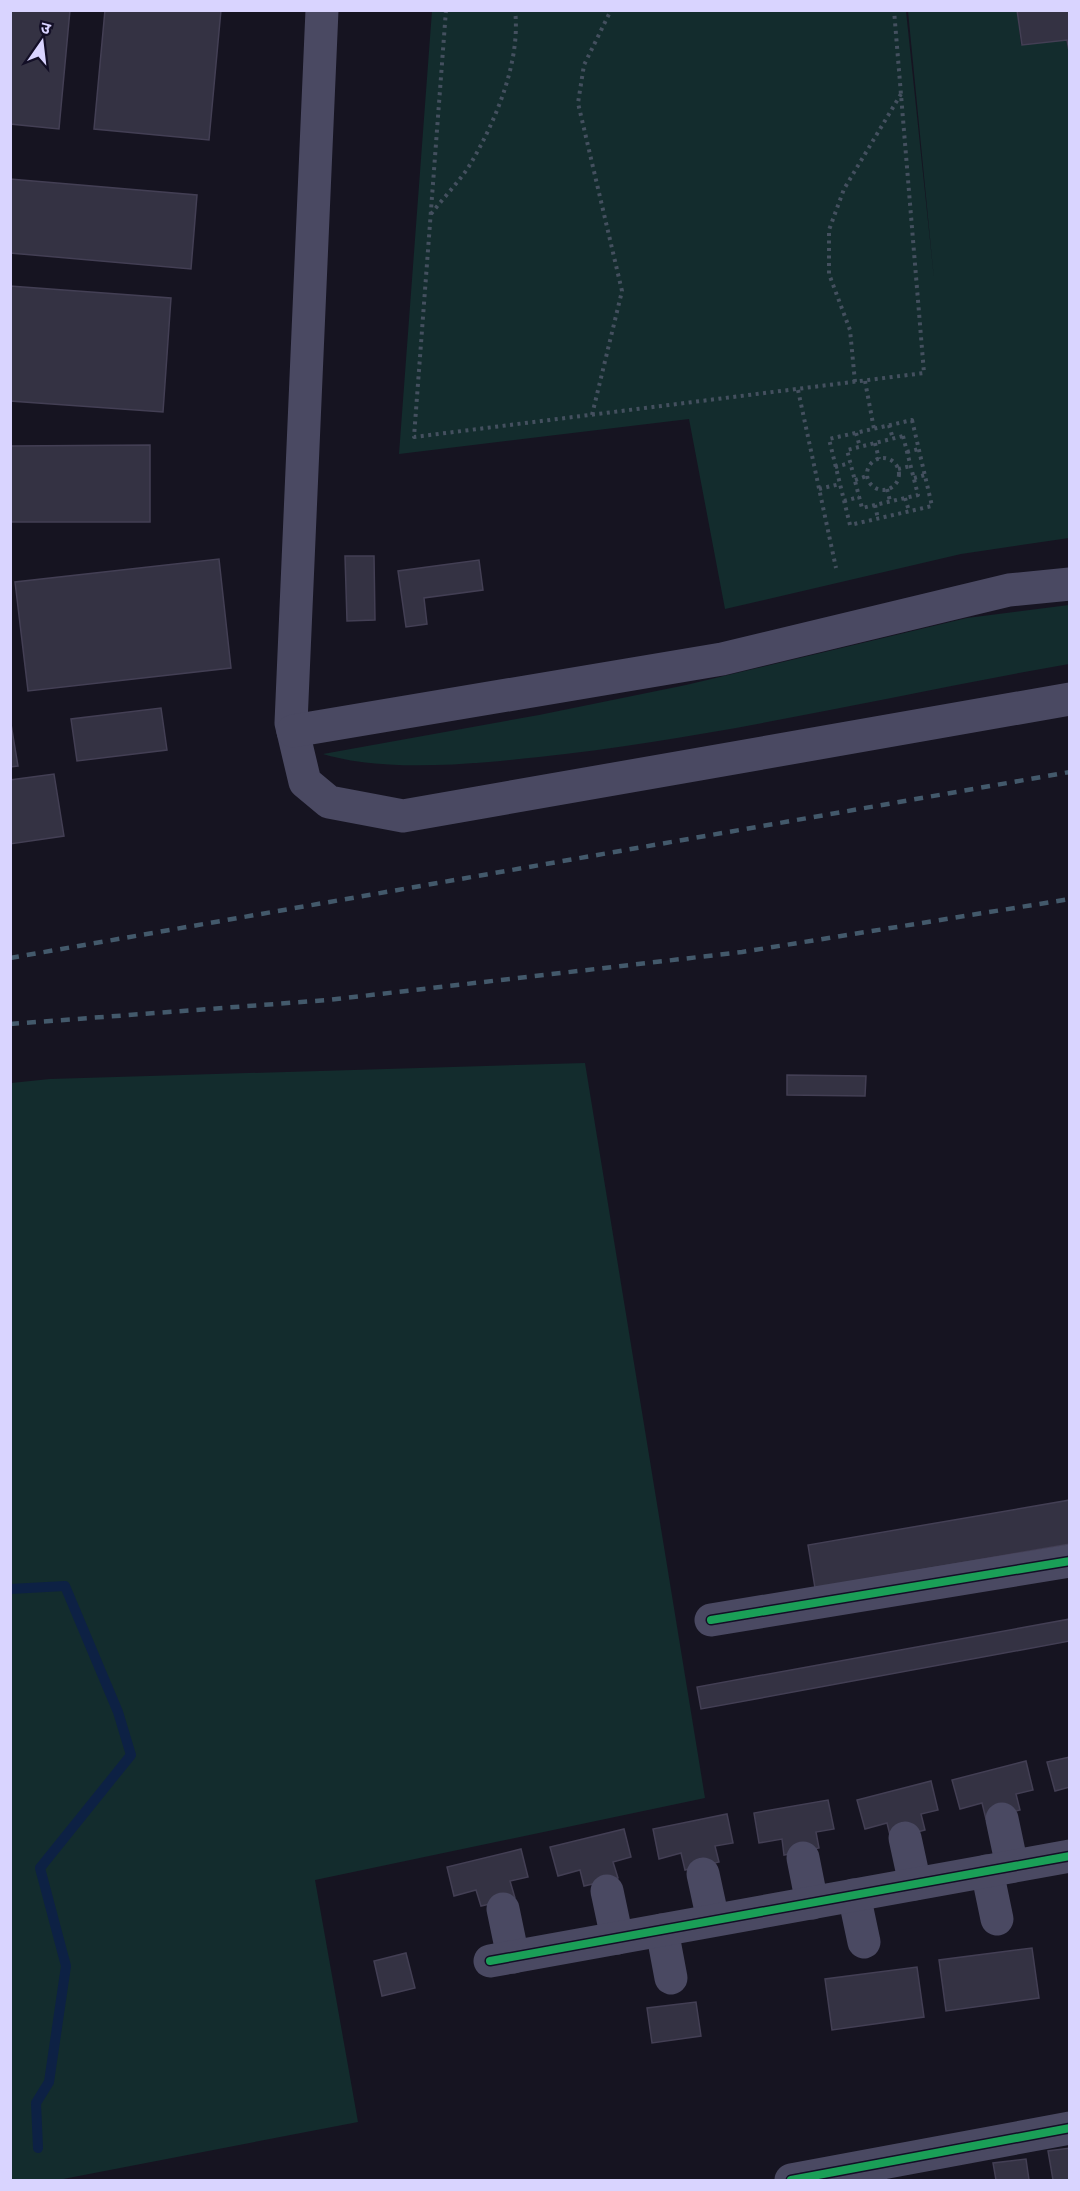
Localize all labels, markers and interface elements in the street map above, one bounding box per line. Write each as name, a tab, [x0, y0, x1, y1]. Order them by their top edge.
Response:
north arrow	[12, 12, 72, 72]
text: उ	[39, 17, 53, 38]

